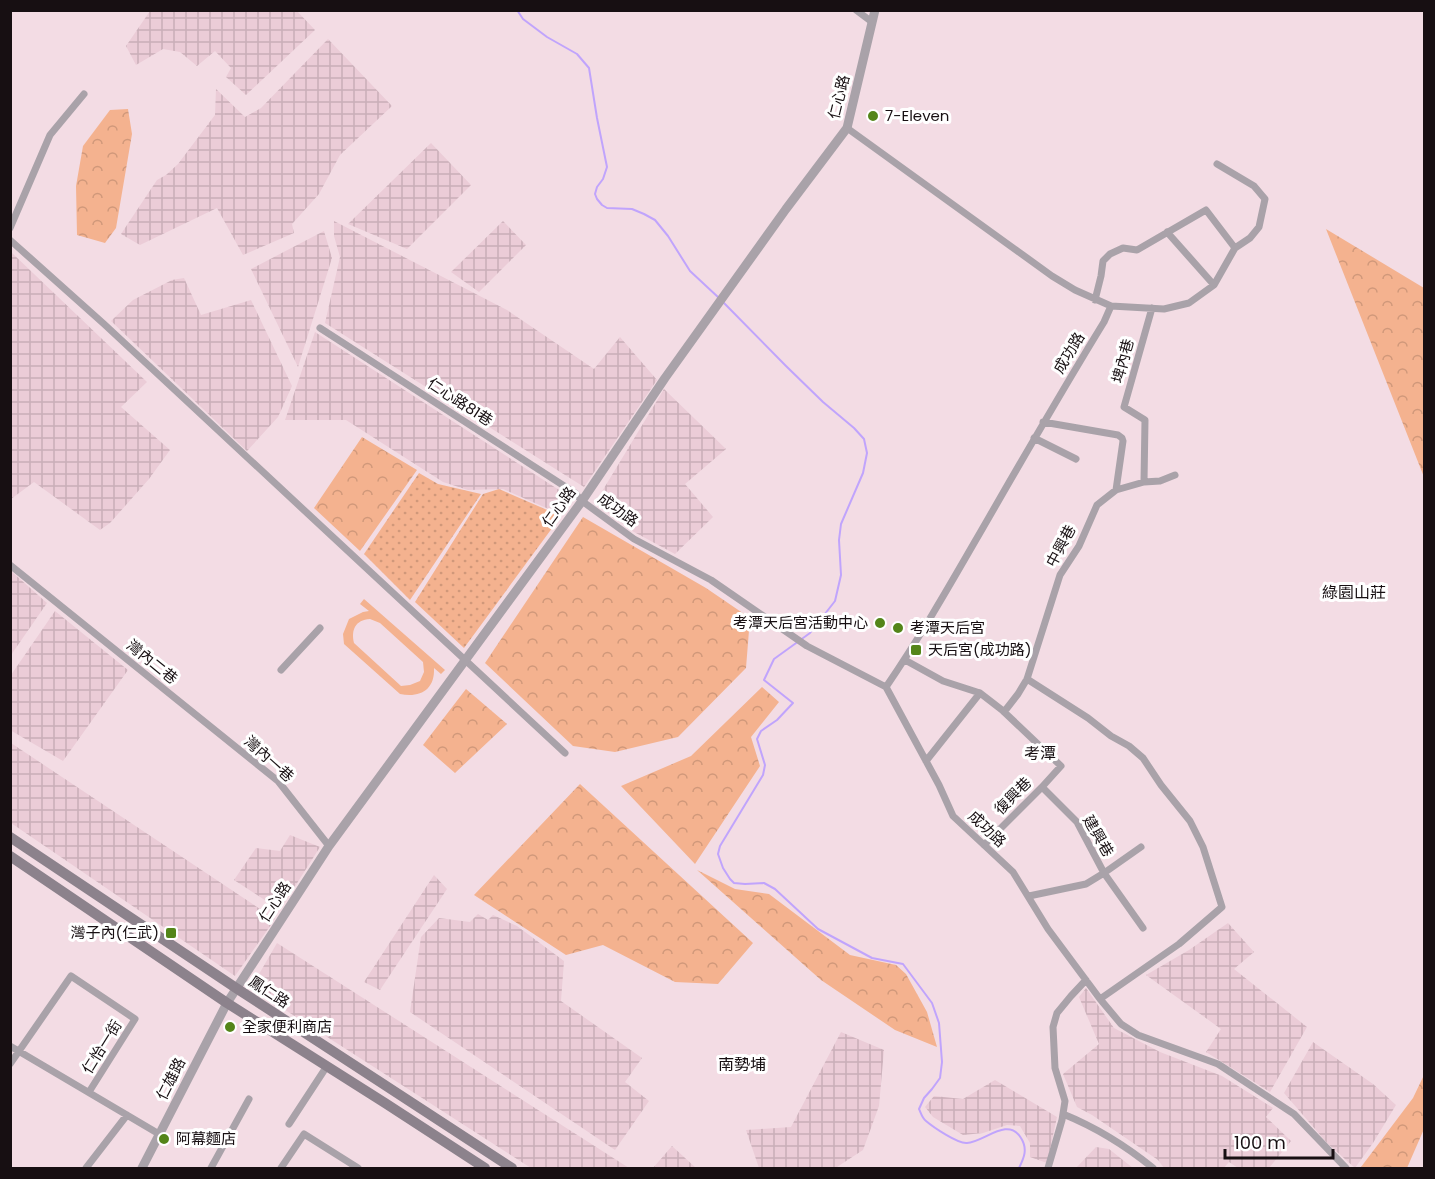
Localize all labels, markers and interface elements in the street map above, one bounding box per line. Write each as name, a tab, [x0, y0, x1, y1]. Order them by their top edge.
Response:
street label: 仁心路	[823, 72, 854, 121]
place label: 7-Eleven	[885, 105, 949, 126]
marker: 7-Eleven	[866, 109, 880, 123]
street label: 成功路	[1048, 328, 1089, 377]
street label: 埤內巷	[1107, 336, 1138, 385]
street label: 仁心路81巷	[423, 373, 497, 431]
street label: 仁心路	[537, 482, 580, 531]
street label: 成功路	[594, 488, 643, 531]
street label: 中興巷	[1041, 521, 1080, 571]
district label: 綠園山莊	[1322, 581, 1386, 604]
place label: 考潭天后宮活動中心	[733, 612, 868, 633]
marker: 考潭天后宮活動中心	[873, 616, 887, 630]
place label: 考潭天后宮	[910, 617, 985, 638]
marker: 考潭天后宮	[891, 621, 905, 635]
street label: 灣內二巷	[122, 635, 182, 689]
place label: 天后宮(成功路)	[928, 639, 1032, 660]
marker: 天后宮(成功路)	[909, 643, 923, 657]
street label: 灣內一巷	[240, 731, 299, 787]
district label: 考潭	[1024, 742, 1056, 765]
street label: 復興巷	[989, 772, 1036, 819]
street label: 成功路	[964, 806, 1011, 852]
street label: 建興巷	[1078, 811, 1119, 860]
street label: 仁心路	[254, 877, 296, 926]
place label: 灣子內(仁武)	[70, 922, 159, 943]
marker: 灣子內(仁武)	[164, 926, 178, 940]
street label: 鳳仁路	[245, 971, 294, 1013]
street label: 仁怡一街	[77, 1016, 126, 1078]
place label: 全家便利商店	[242, 1016, 332, 1037]
marker: 全家便利商店	[223, 1020, 237, 1034]
district label: 南勢埔	[718, 1053, 766, 1076]
street label: 仁雄路	[151, 1054, 190, 1104]
scale bar	[1225, 1122, 1333, 1160]
place label: 阿幕麵店	[176, 1128, 236, 1149]
text: 100 m	[1234, 1130, 1286, 1155]
marker: 阿幕麵店	[157, 1132, 171, 1146]

